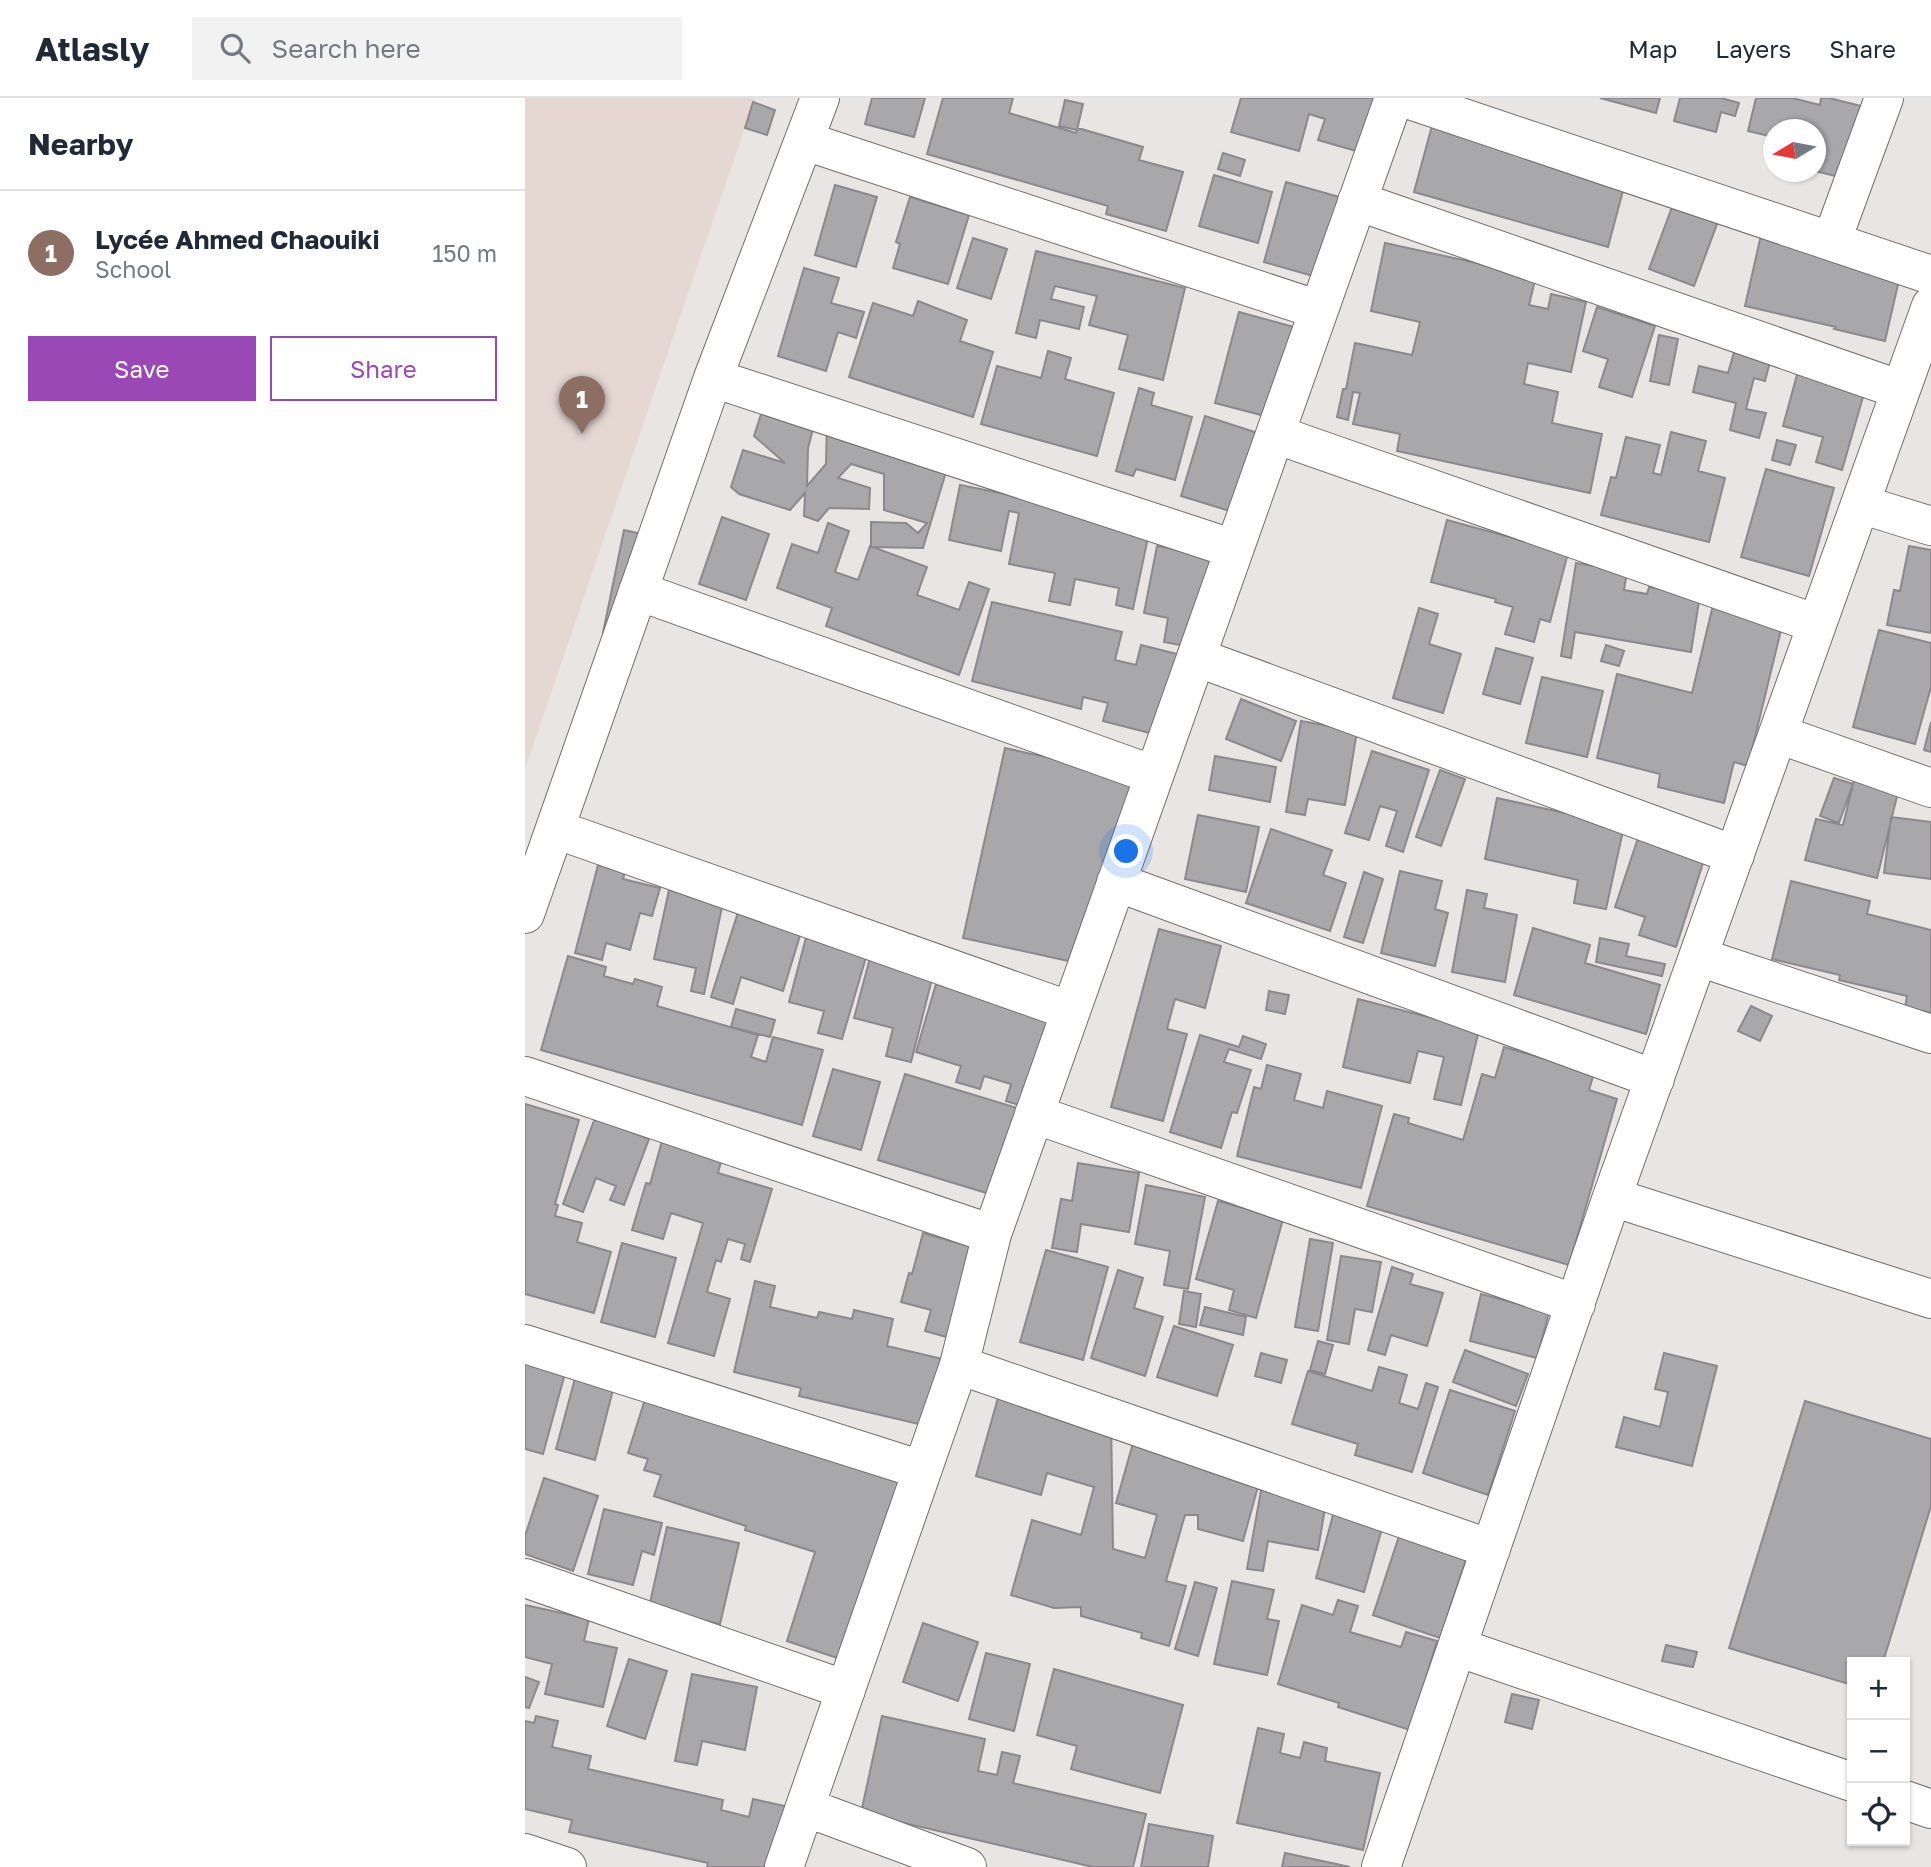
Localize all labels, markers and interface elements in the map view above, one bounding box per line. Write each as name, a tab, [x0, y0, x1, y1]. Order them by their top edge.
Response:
search box	[192, 17, 682, 80]
text: Atlasly	[35, 29, 150, 68]
icon: search	[216, 29, 254, 67]
text: Search here	[272, 33, 421, 64]
text: Map	[1628, 34, 1677, 63]
text: Layers	[1715, 34, 1791, 63]
text: Share	[1829, 34, 1896, 63]
north arrow	[1763, 119, 1826, 182]
text: Nearby	[28, 126, 133, 162]
text: Lycée Ahmed Chaouiki	[95, 224, 380, 255]
text: 1	[45, 239, 57, 267]
text: 150 m	[432, 239, 497, 267]
text: School	[95, 255, 171, 283]
button: Save	[28, 336, 256, 401]
button: Share	[270, 336, 497, 401]
pin: 1	[559, 376, 605, 434]
your location	[1109, 834, 1143, 868]
map controls	[1847, 1657, 1910, 1846]
button: +	[1847, 1657, 1910, 1720]
button: −	[1847, 1720, 1910, 1783]
button: locate	[1847, 1783, 1910, 1846]

